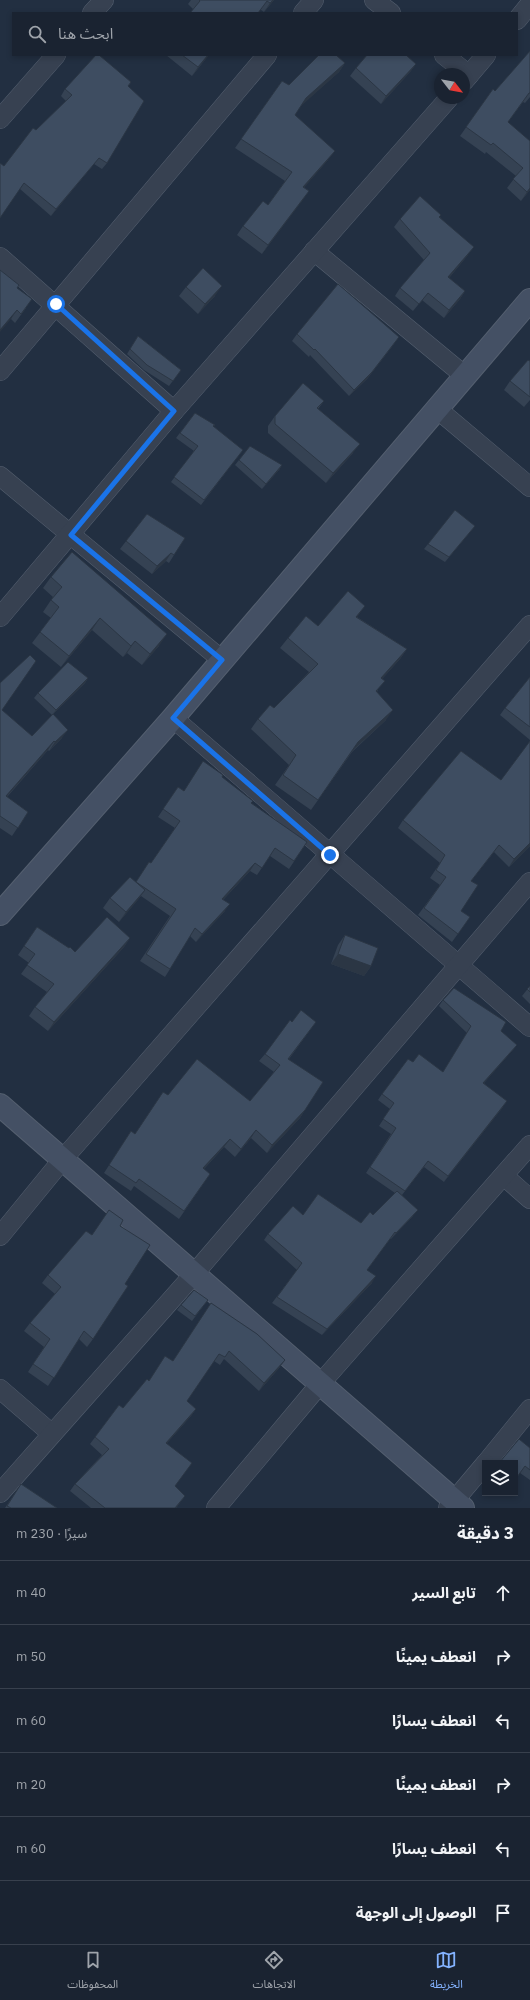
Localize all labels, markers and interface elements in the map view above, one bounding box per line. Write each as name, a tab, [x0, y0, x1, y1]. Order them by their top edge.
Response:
search box	[12, 12, 518, 56]
icon: search	[26, 23, 48, 45]
text: ابحث هنا	[58, 24, 113, 43]
north arrow	[434, 68, 470, 104]
route start	[47, 295, 65, 313]
route end	[321, 846, 339, 864]
map controls	[482, 1460, 518, 1496]
button: layers	[482, 1460, 518, 1496]
text: 3 دقيقة	[457, 1522, 514, 1544]
text: سيرًا · 230 m	[16, 1525, 87, 1542]
icon: ahead	[492, 1582, 514, 1604]
text: تابع السير	[412, 1583, 476, 1602]
text: 40 m	[16, 1584, 46, 1601]
icon: right	[492, 1646, 514, 1668]
text: انعطف يمينًا	[396, 1647, 476, 1666]
text: 50 m	[16, 1648, 46, 1665]
icon: left	[492, 1710, 514, 1732]
text: انعطف يسارًا	[392, 1711, 476, 1730]
text: 60 m	[16, 1712, 46, 1729]
icon: right	[492, 1774, 514, 1796]
text: انعطف يمينًا	[396, 1775, 476, 1794]
text: 20 m	[16, 1776, 46, 1793]
icon: left	[492, 1838, 514, 1860]
text: انعطف يسارًا	[392, 1839, 476, 1858]
text: 60 m	[16, 1840, 46, 1857]
icon: arrive	[492, 1902, 514, 1924]
text: الوصول إلى الوجهة	[356, 1903, 476, 1922]
tab: المحفوظات	[67, 1949, 118, 1996]
tab: الاتجاهات	[253, 1949, 296, 1996]
tab: الخريطة	[430, 1949, 463, 1996]

